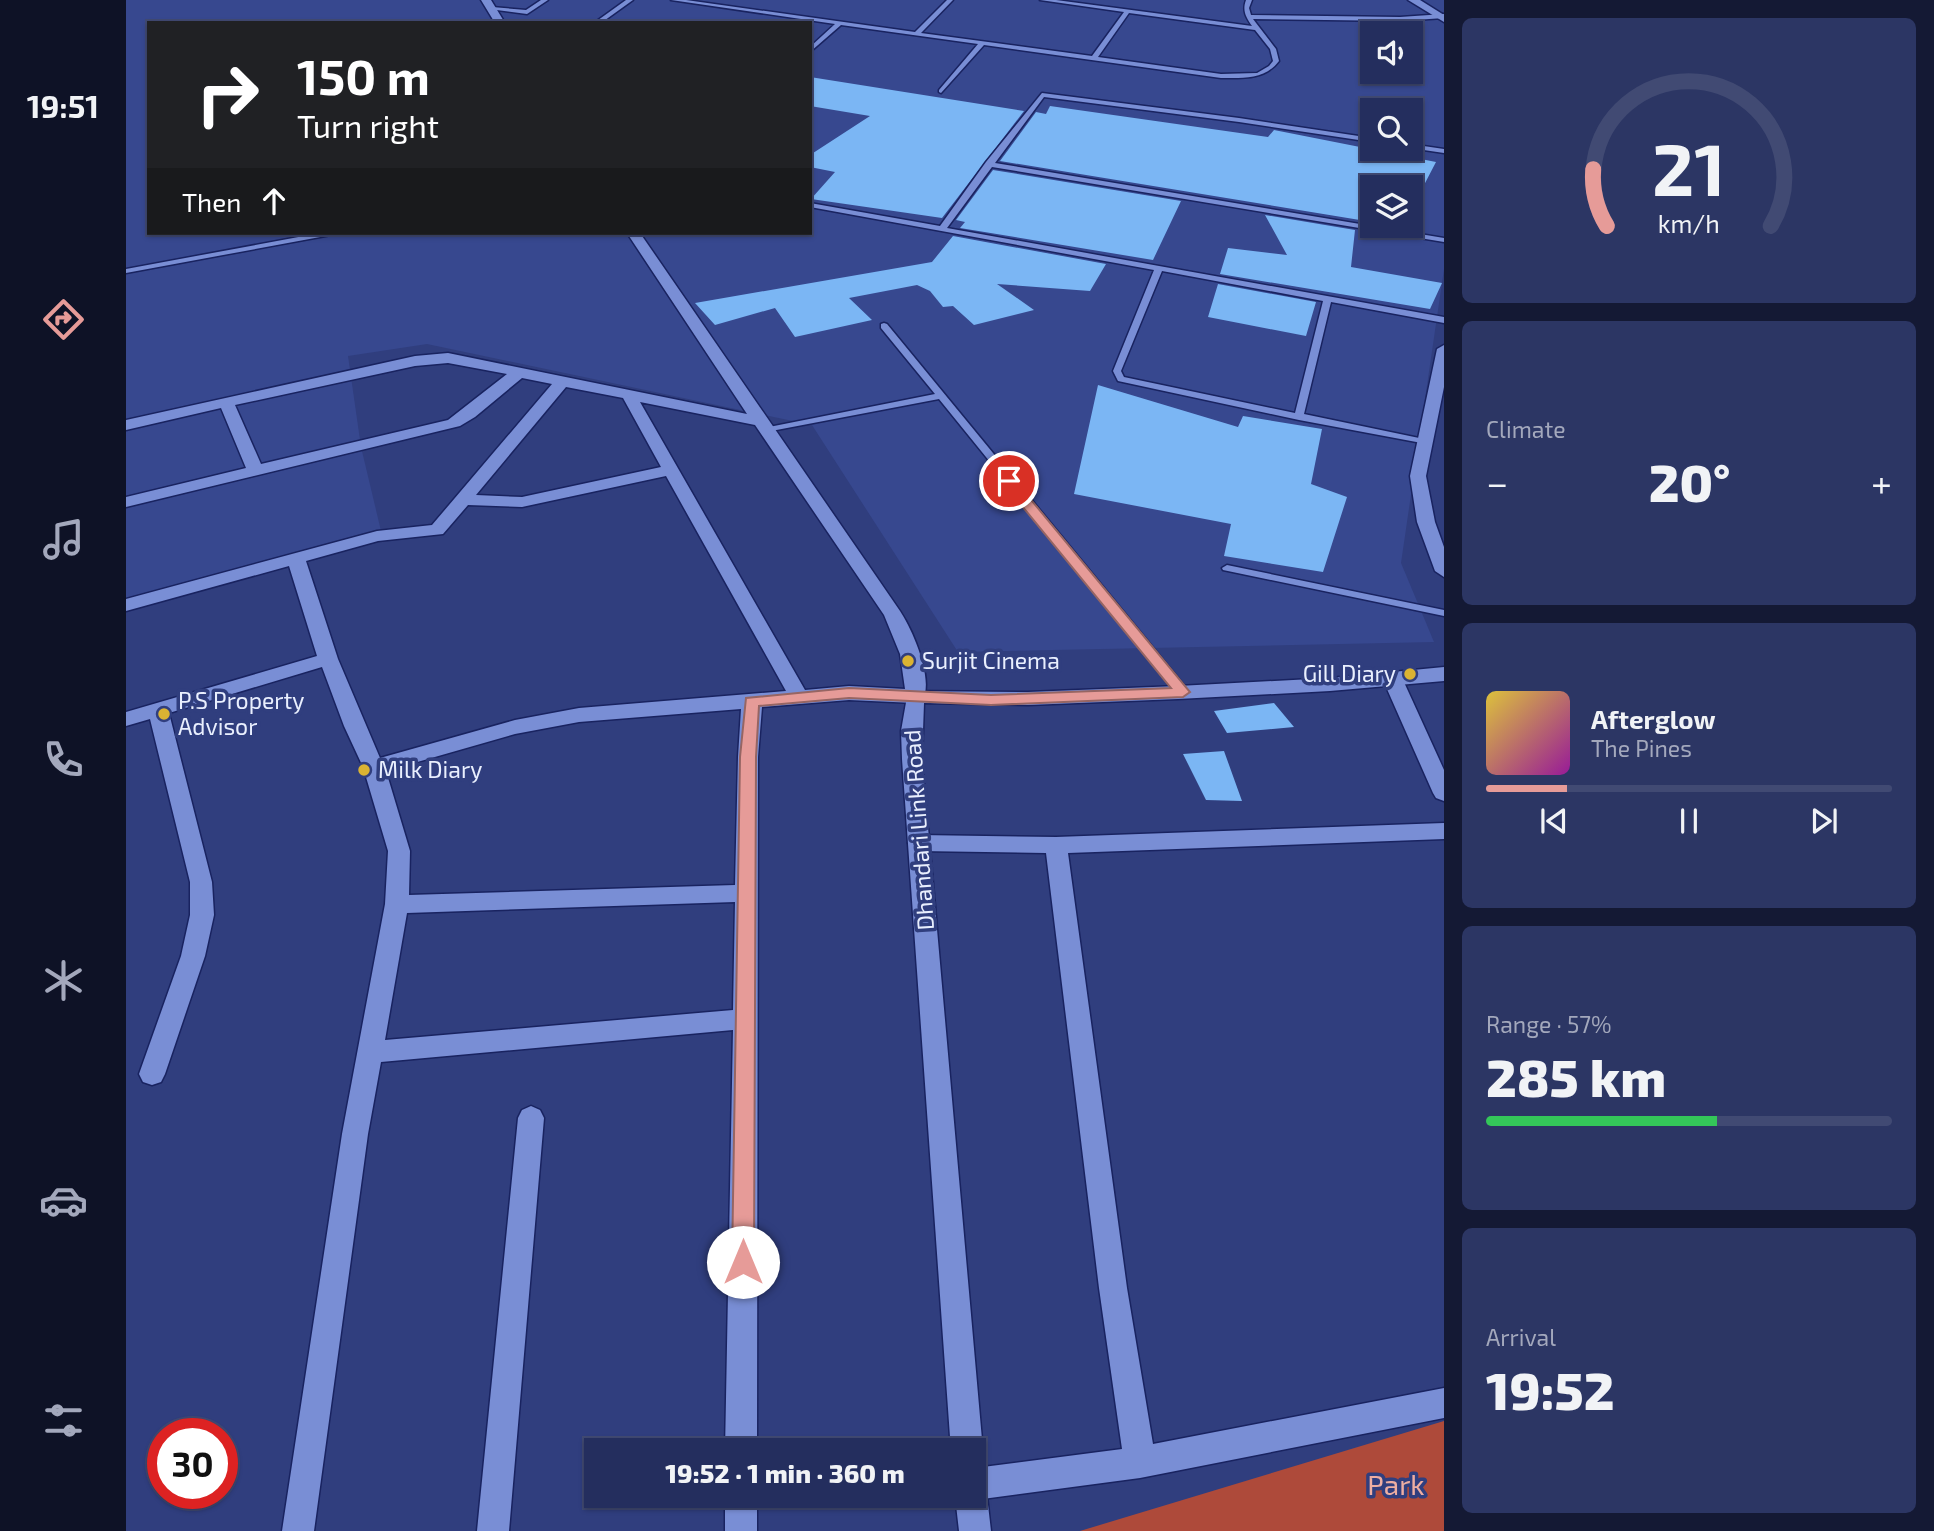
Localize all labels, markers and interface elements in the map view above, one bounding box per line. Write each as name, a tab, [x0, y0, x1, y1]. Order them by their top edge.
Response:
map controls	[1360, 21, 1423, 238]
button: sound	[1360, 21, 1423, 84]
text: 150 m	[297, 46, 430, 105]
icon: right	[182, 49, 273, 140]
text: 19:51	[27, 86, 99, 124]
button: search	[1360, 98, 1423, 161]
text: Turn right	[297, 106, 439, 144]
text: 21	[1652, 124, 1726, 212]
button: layers	[1360, 175, 1423, 238]
icon: ahead	[255, 182, 293, 220]
text: Then	[182, 186, 241, 217]
text: km/h	[1658, 208, 1720, 238]
icon: directions	[39, 295, 88, 344]
text: Climate	[1486, 415, 1566, 443]
text: 20°	[1649, 450, 1730, 512]
pin	[979, 451, 1039, 511]
text: −	[1486, 459, 1508, 505]
text: +	[1871, 459, 1892, 505]
icon: arrive	[990, 462, 1028, 500]
icon: music	[39, 515, 88, 564]
place label: Surjit Cinema	[922, 646, 1060, 674]
marker: Surjit Cinema	[900, 653, 916, 669]
place label: Gill Diary	[1303, 659, 1396, 687]
marker: Gill Diary	[1402, 666, 1418, 682]
place label: P.S Property Advisor	[178, 686, 304, 740]
text: Afterglow	[1591, 703, 1716, 734]
marker: P.S Property Advisor	[156, 706, 172, 722]
street label: Dhandari Link Road	[897, 729, 939, 931]
text: The Pines	[1591, 734, 1692, 762]
icon: phone	[39, 735, 88, 784]
place label: Milk Diary	[378, 755, 482, 783]
marker: Milk Diary	[356, 762, 372, 778]
icon: previous	[1535, 802, 1573, 840]
icon: pause	[1670, 802, 1708, 840]
icon: next	[1805, 802, 1843, 840]
icon: climate	[39, 956, 88, 1005]
text: Range · 57%	[1486, 1010, 1612, 1038]
text: 285 km	[1486, 1045, 1666, 1107]
icon: car	[39, 1176, 88, 1225]
position arrow	[706, 1225, 780, 1299]
text: Arrival	[1486, 1323, 1556, 1351]
text: 19:52	[1486, 1358, 1615, 1420]
icon: filters	[39, 1396, 88, 1445]
speed limit sign: 30	[147, 1418, 238, 1509]
text: 19:52 · 1 min · 360 m	[665, 1457, 905, 1488]
park label: Park	[1367, 1467, 1425, 1501]

